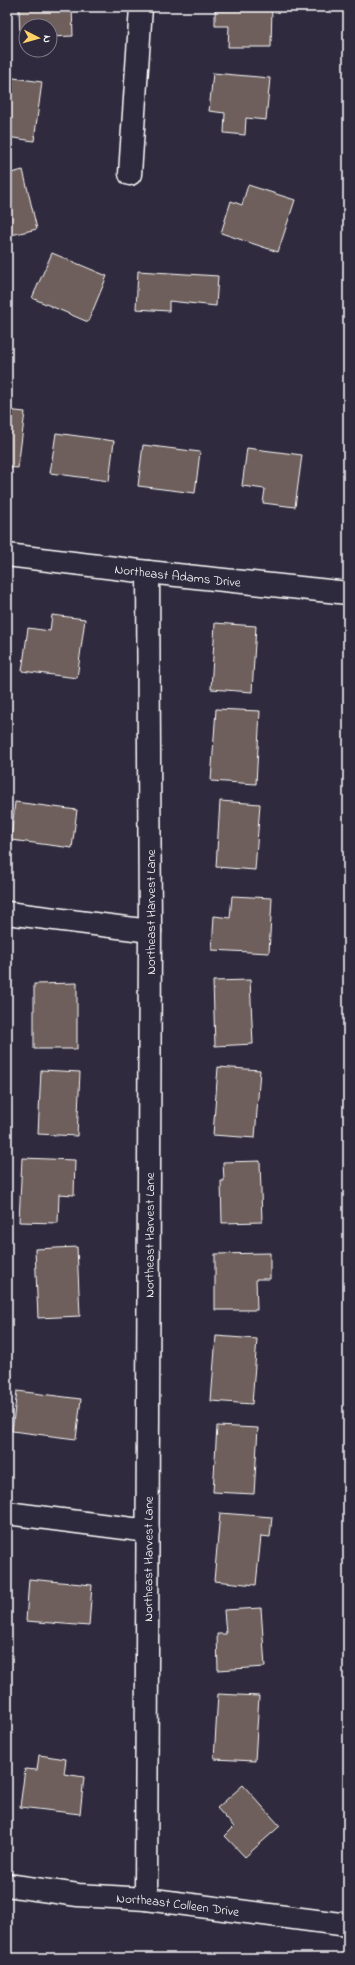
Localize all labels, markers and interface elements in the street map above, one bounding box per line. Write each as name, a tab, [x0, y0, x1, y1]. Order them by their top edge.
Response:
north arrow	[18, 18, 58, 58]
text: N	[39, 34, 55, 43]
street label: Northeast Adams Drive	[114, 560, 242, 593]
street label: Northeast Harvest Lane	[142, 849, 161, 975]
street label: Northeast Harvest Lane	[140, 1172, 160, 1298]
street label: Northeast Harvest Lane	[139, 1496, 159, 1622]
street label: Northeast Colleen Drive	[116, 1889, 240, 1922]

